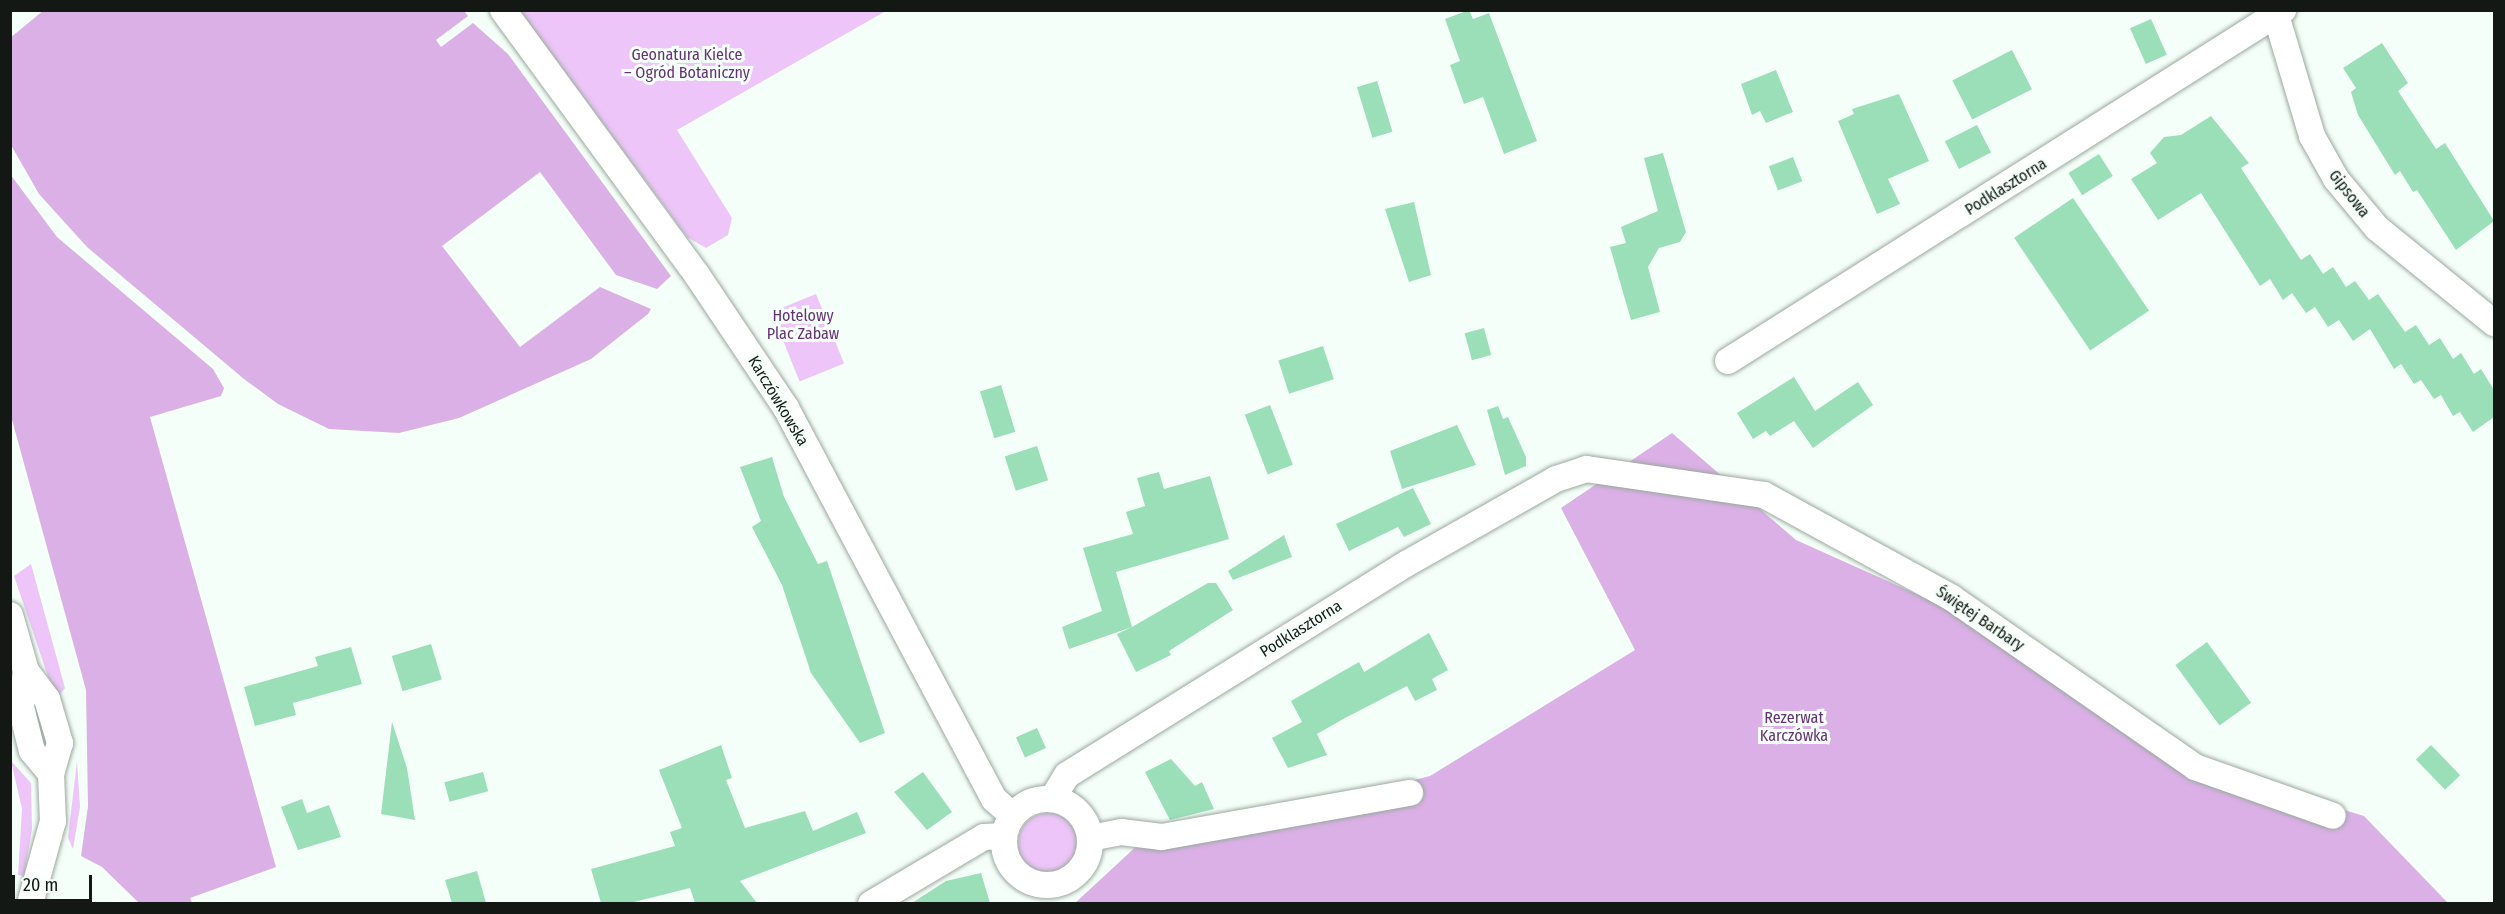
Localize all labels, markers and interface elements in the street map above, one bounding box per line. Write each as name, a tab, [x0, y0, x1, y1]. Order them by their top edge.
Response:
park label: Geonatura Kielce – Ogród Botaniczny	[624, 45, 750, 83]
street label: Podklasztorna	[1962, 154, 2050, 220]
street label: Gipsowa	[2324, 166, 2374, 222]
park label: Hotelowy Plac Zabaw	[767, 306, 839, 344]
street label: Karczówkowska	[744, 353, 812, 449]
street label: Świętej Barbary	[1932, 582, 2028, 656]
street label: Podklasztorna	[1257, 596, 1345, 662]
park label: Rezerwat Karczówka	[1760, 708, 1828, 746]
scale bar	[15, 863, 94, 901]
text: 20 m	[23, 874, 58, 896]

